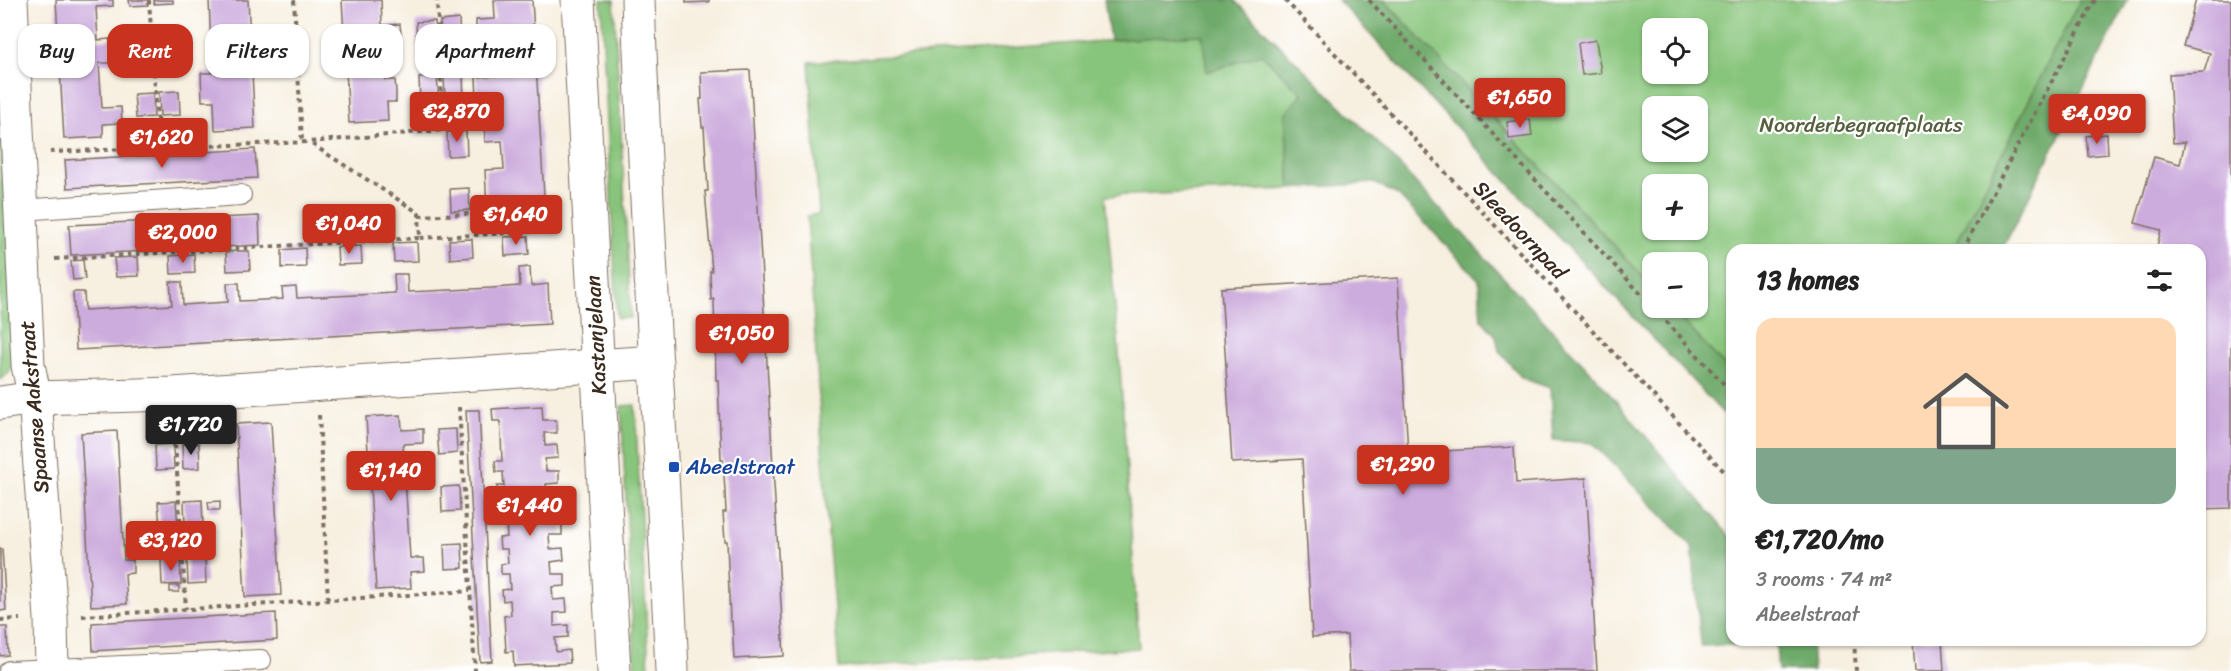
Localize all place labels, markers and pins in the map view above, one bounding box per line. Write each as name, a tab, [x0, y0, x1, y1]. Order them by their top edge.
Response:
pin: €1,650	[1471, 78, 1569, 129]
pin: €2,870	[408, 92, 506, 143]
pin: €4,090	[2048, 94, 2146, 145]
pin: €1,620	[113, 118, 211, 169]
pin: €1,640	[467, 195, 565, 246]
pin: €1,040	[300, 204, 398, 255]
pin: €2,000	[134, 213, 232, 264]
pin: €1,050	[693, 314, 791, 365]
pin: €1,720	[142, 405, 240, 456]
pin: €1,290	[1354, 445, 1452, 496]
place label: Abeelstraat	[685, 448, 796, 486]
pin: €1,140	[342, 451, 440, 502]
marker: Abeelstraat	[667, 460, 681, 474]
pin: €1,440	[481, 486, 579, 537]
pin: €3,120	[122, 521, 220, 572]

